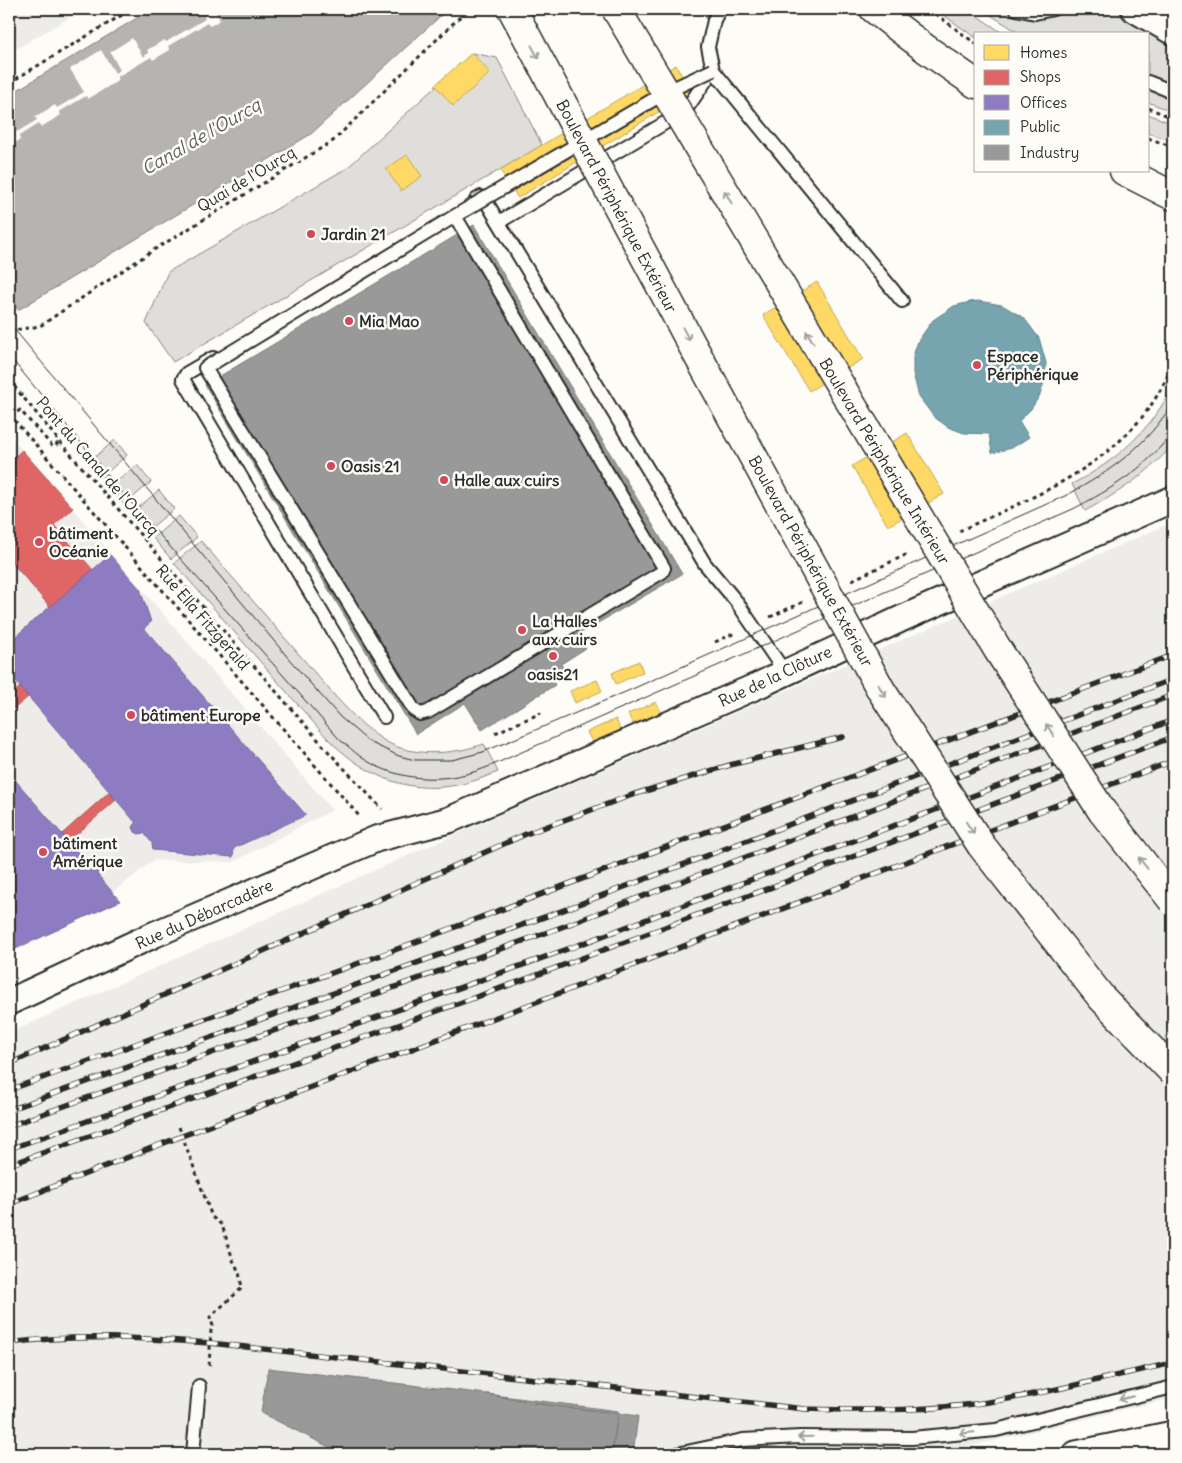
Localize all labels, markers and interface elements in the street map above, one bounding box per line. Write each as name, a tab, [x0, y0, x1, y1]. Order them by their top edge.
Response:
legend	[974, 32, 1150, 172]
text: Homes	[1020, 43, 1067, 62]
one-way arrow	[530, 44, 540, 59]
text: Shops	[1020, 67, 1061, 86]
water label: Canal de l'Ourcq	[137, 92, 266, 180]
text: Offices	[1020, 93, 1067, 112]
street label: Boulevard Périphérique Extérieur	[552, 96, 682, 316]
text: Public	[1020, 117, 1061, 136]
street label: Quai de l'Ourcq	[193, 142, 299, 216]
text: Industry	[1020, 143, 1079, 162]
one-way arrow	[722, 191, 732, 205]
place label: Jardin 21	[321, 224, 386, 244]
marker: Jardin 21	[305, 228, 317, 240]
place label: Mia Mao	[359, 311, 419, 331]
marker: Mia Mao	[343, 315, 355, 327]
one-way arrow	[682, 326, 691, 341]
one-way arrow	[805, 331, 815, 345]
place label: Espace Périphérique	[987, 346, 1079, 385]
street label: Boulevard Périphérique Intérieur	[815, 354, 955, 568]
marker: Espace Périphérique	[971, 359, 983, 371]
street label: Pont du Canal de l'Ourcq	[32, 392, 164, 540]
street label: Boulevard Périphérique Extérieur	[744, 452, 878, 671]
place label: Oasis 21	[341, 456, 400, 476]
marker: Oasis 21	[325, 460, 337, 472]
place label: Halle aux cuirs	[454, 470, 559, 490]
marker: Halle aux cuirs	[438, 474, 450, 486]
place label: bâtiment Océanie	[49, 523, 114, 561]
marker: bâtiment Océanie	[33, 536, 45, 548]
street label: Rue Ella Fitzgerald	[152, 560, 254, 674]
place label: La Halles aux cuirs	[532, 611, 597, 649]
marker: La Halles aux cuirs	[516, 624, 528, 636]
street label: Rue de la Clôture	[715, 641, 835, 711]
marker: oasis21	[547, 650, 559, 662]
place label: oasis21	[527, 664, 579, 684]
one-way arrow	[878, 683, 888, 697]
place label: bâtiment Europe	[141, 705, 261, 726]
marker: bâtiment Europe	[125, 709, 137, 721]
one-way arrow	[1044, 724, 1054, 738]
one-way arrow	[965, 820, 975, 834]
place label: bâtiment Amérique	[53, 833, 123, 872]
marker: bâtiment Amérique	[37, 846, 49, 858]
one-way arrow	[1138, 856, 1148, 870]
street label: Rue du Débarcadère	[132, 875, 276, 953]
one-way arrow	[1118, 1394, 1134, 1403]
one-way arrow	[960, 1428, 976, 1438]
one-way arrow	[797, 1432, 814, 1442]

